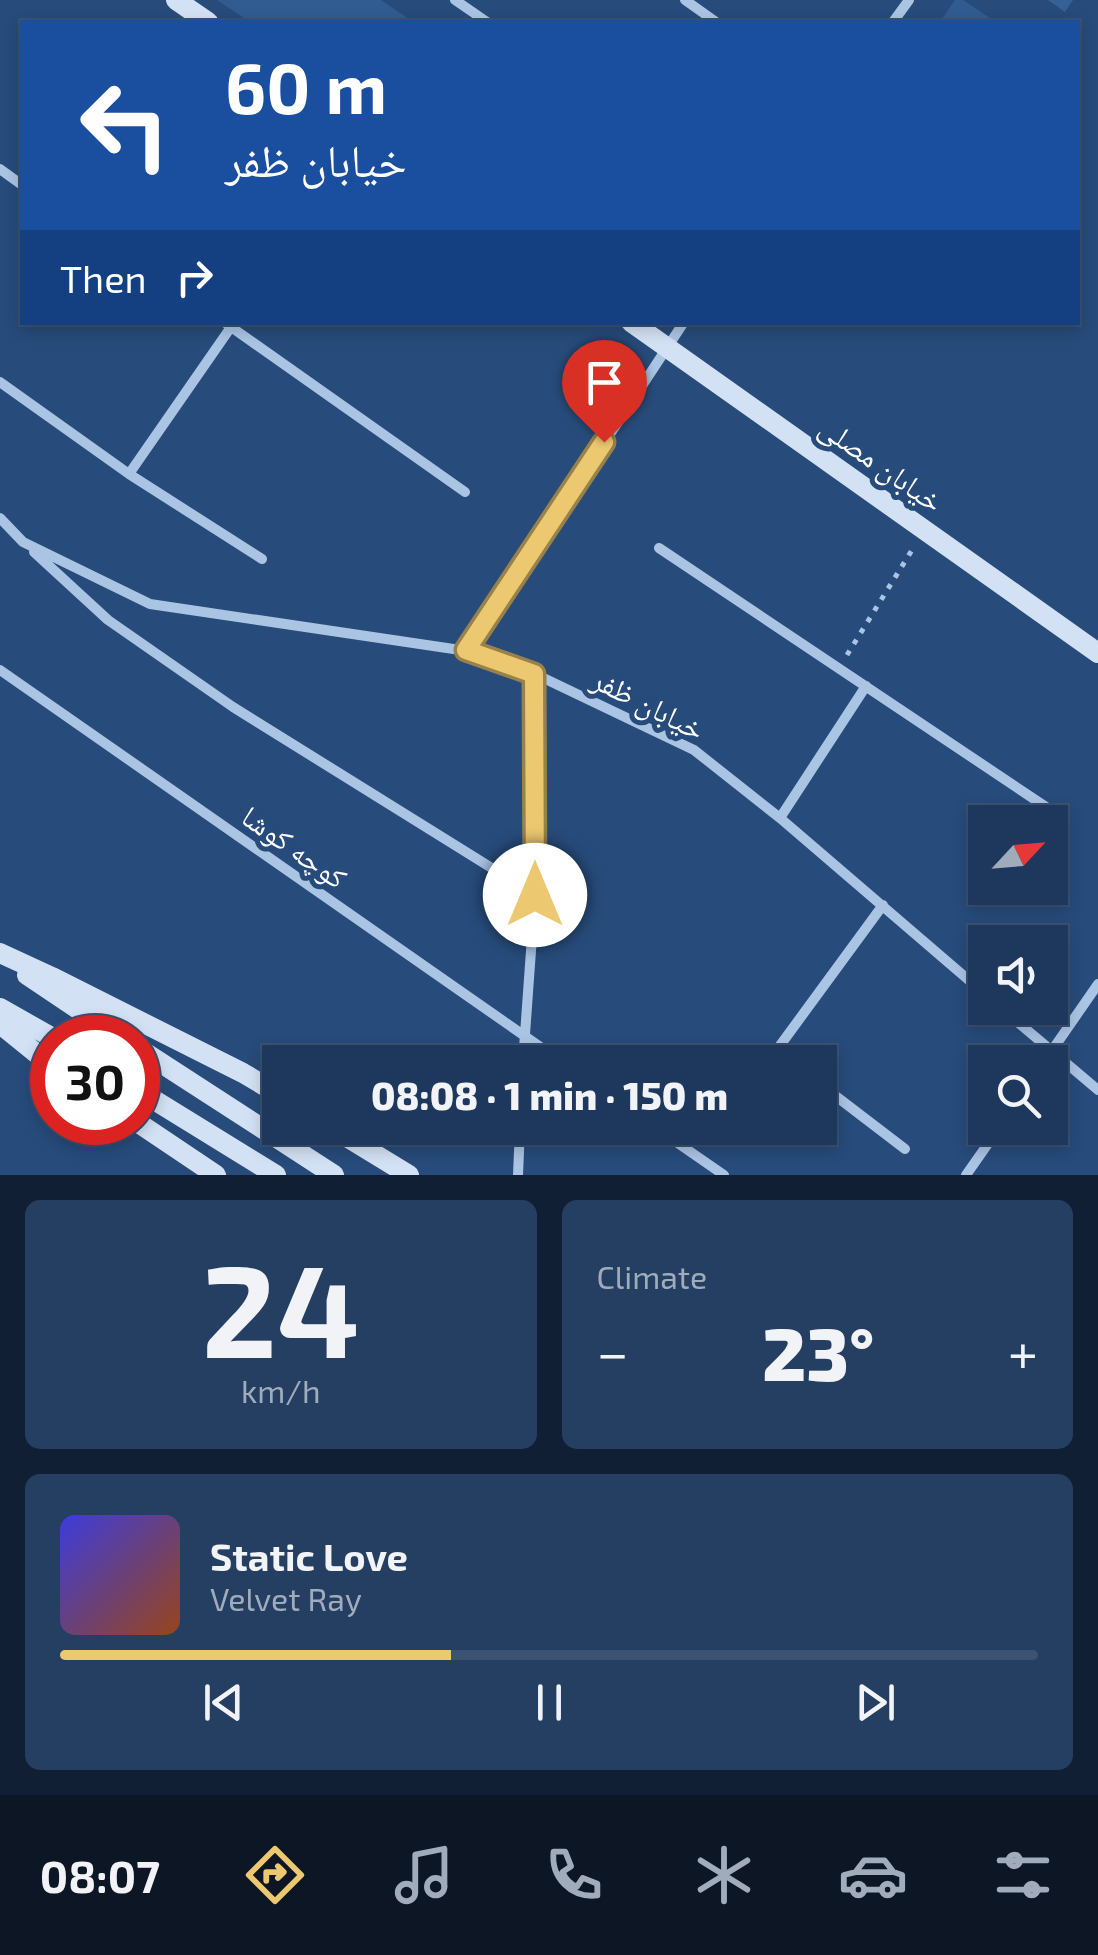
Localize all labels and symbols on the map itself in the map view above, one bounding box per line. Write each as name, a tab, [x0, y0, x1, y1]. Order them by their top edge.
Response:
pin	[562, 340, 647, 443]
street label: خیابان مصلی	[812, 407, 951, 520]
street label: خیابان ظفر	[585, 659, 711, 748]
street label: کوچه کوشا	[235, 797, 354, 896]
north arrow	[968, 805, 1068, 905]
position arrow	[483, 843, 587, 947]
speed limit sign: 30	[30, 1015, 160, 1145]

